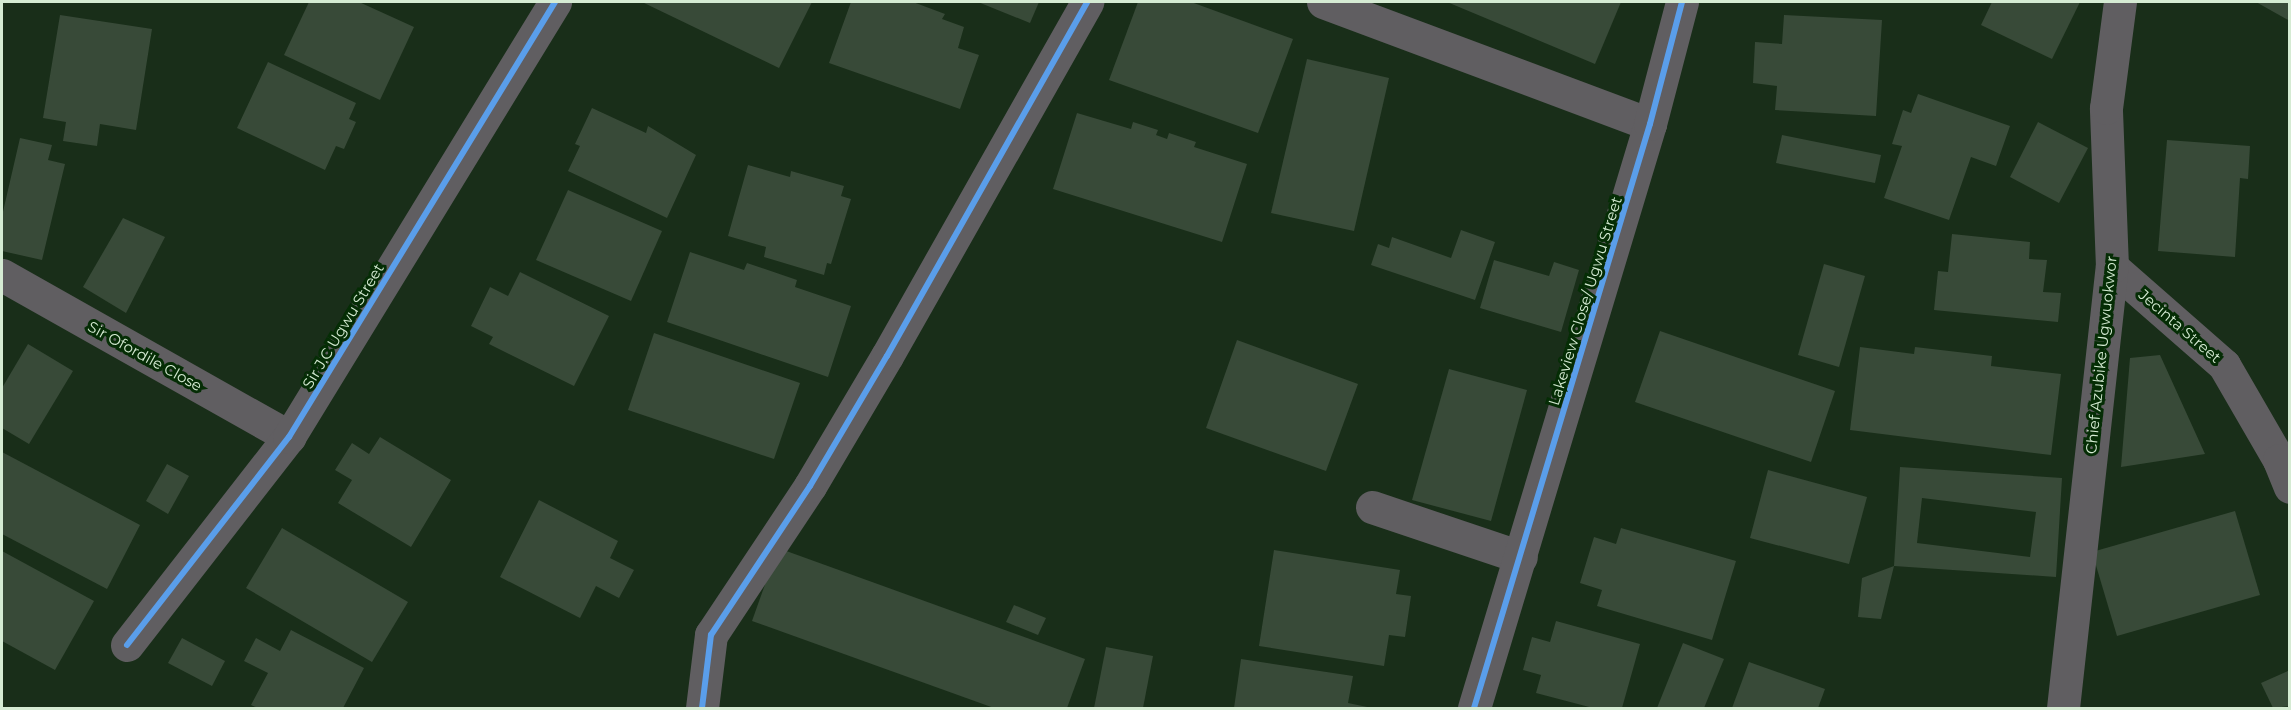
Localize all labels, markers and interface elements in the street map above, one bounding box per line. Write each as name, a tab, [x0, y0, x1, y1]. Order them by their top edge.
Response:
street label: Lakeview Close/ Ugwu Street	[1545, 194, 1625, 408]
street label: Chief Azubike Ugwuokwor	[2082, 255, 2120, 455]
street label: Sir J.C Ugwu Street	[299, 260, 387, 392]
street label: Jecinta Street	[2135, 285, 2225, 367]
street label: Sir Ofordile Close	[85, 317, 205, 395]

